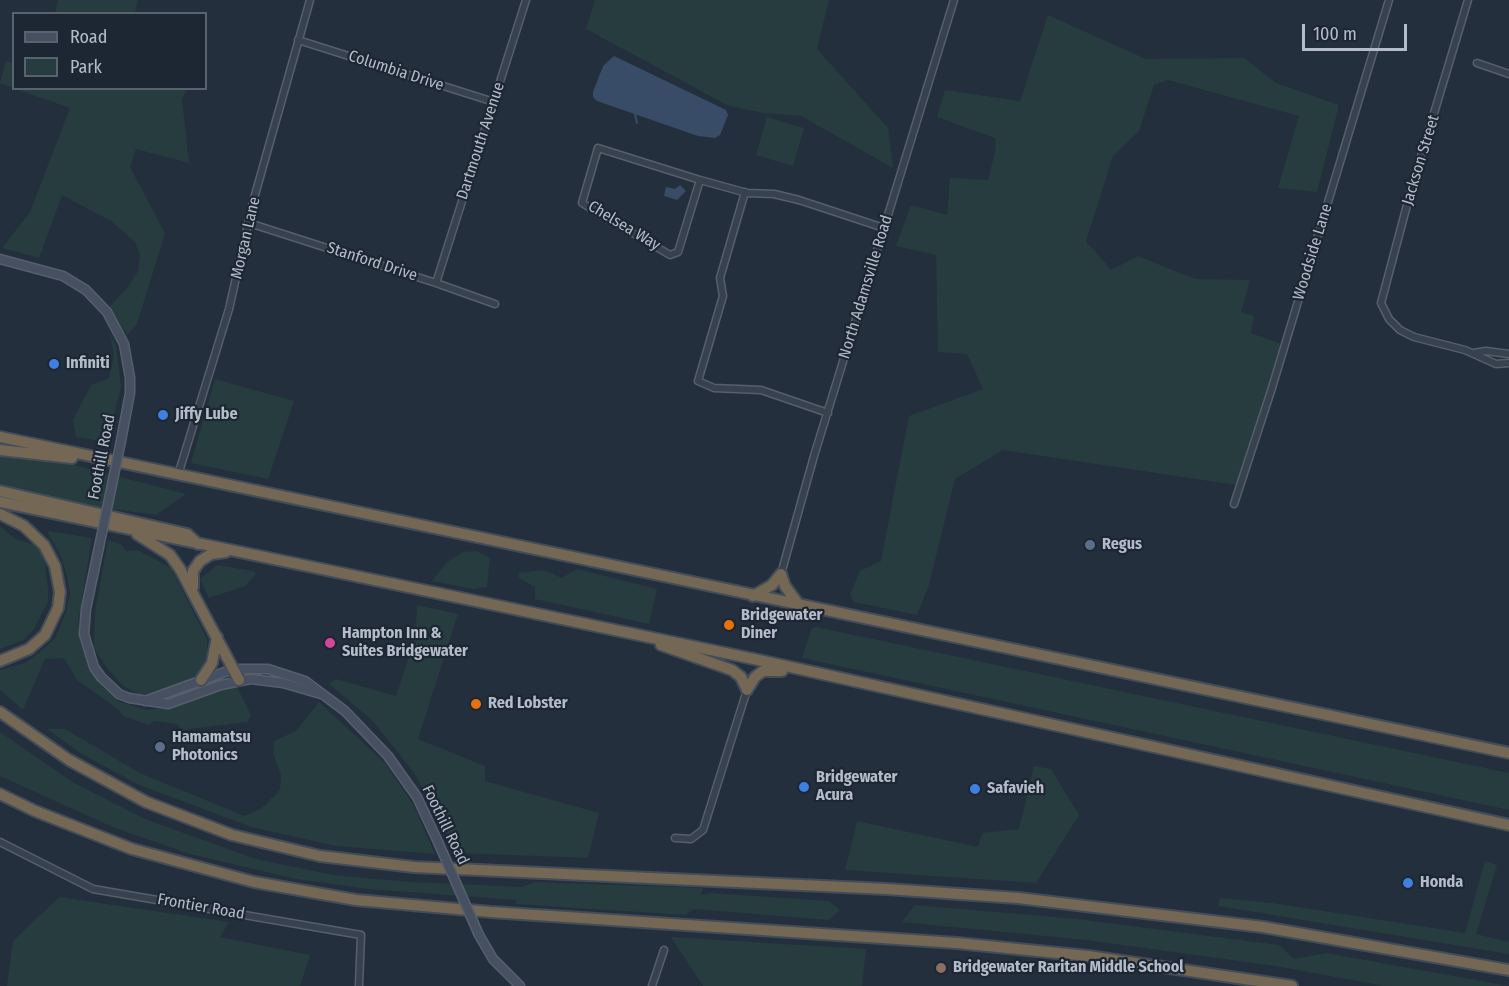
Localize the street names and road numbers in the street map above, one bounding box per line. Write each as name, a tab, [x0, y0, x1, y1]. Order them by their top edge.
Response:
street label: Columbia Drive	[346, 47, 446, 95]
street label: Dartmouth Avenue	[453, 80, 509, 202]
street label: Jackson Street	[1398, 113, 1444, 207]
street label: Morgan Lane	[227, 195, 265, 281]
street label: Chelsea Way	[584, 197, 664, 255]
street label: Woodside Lane	[1289, 202, 1337, 302]
street label: North Adamsville Road	[835, 213, 897, 361]
street label: Stanford Drive	[324, 238, 420, 286]
street label: Foothill Road	[84, 413, 120, 501]
street label: Foothill Road	[417, 782, 473, 868]
street label: Frontier Road	[156, 890, 246, 924]

